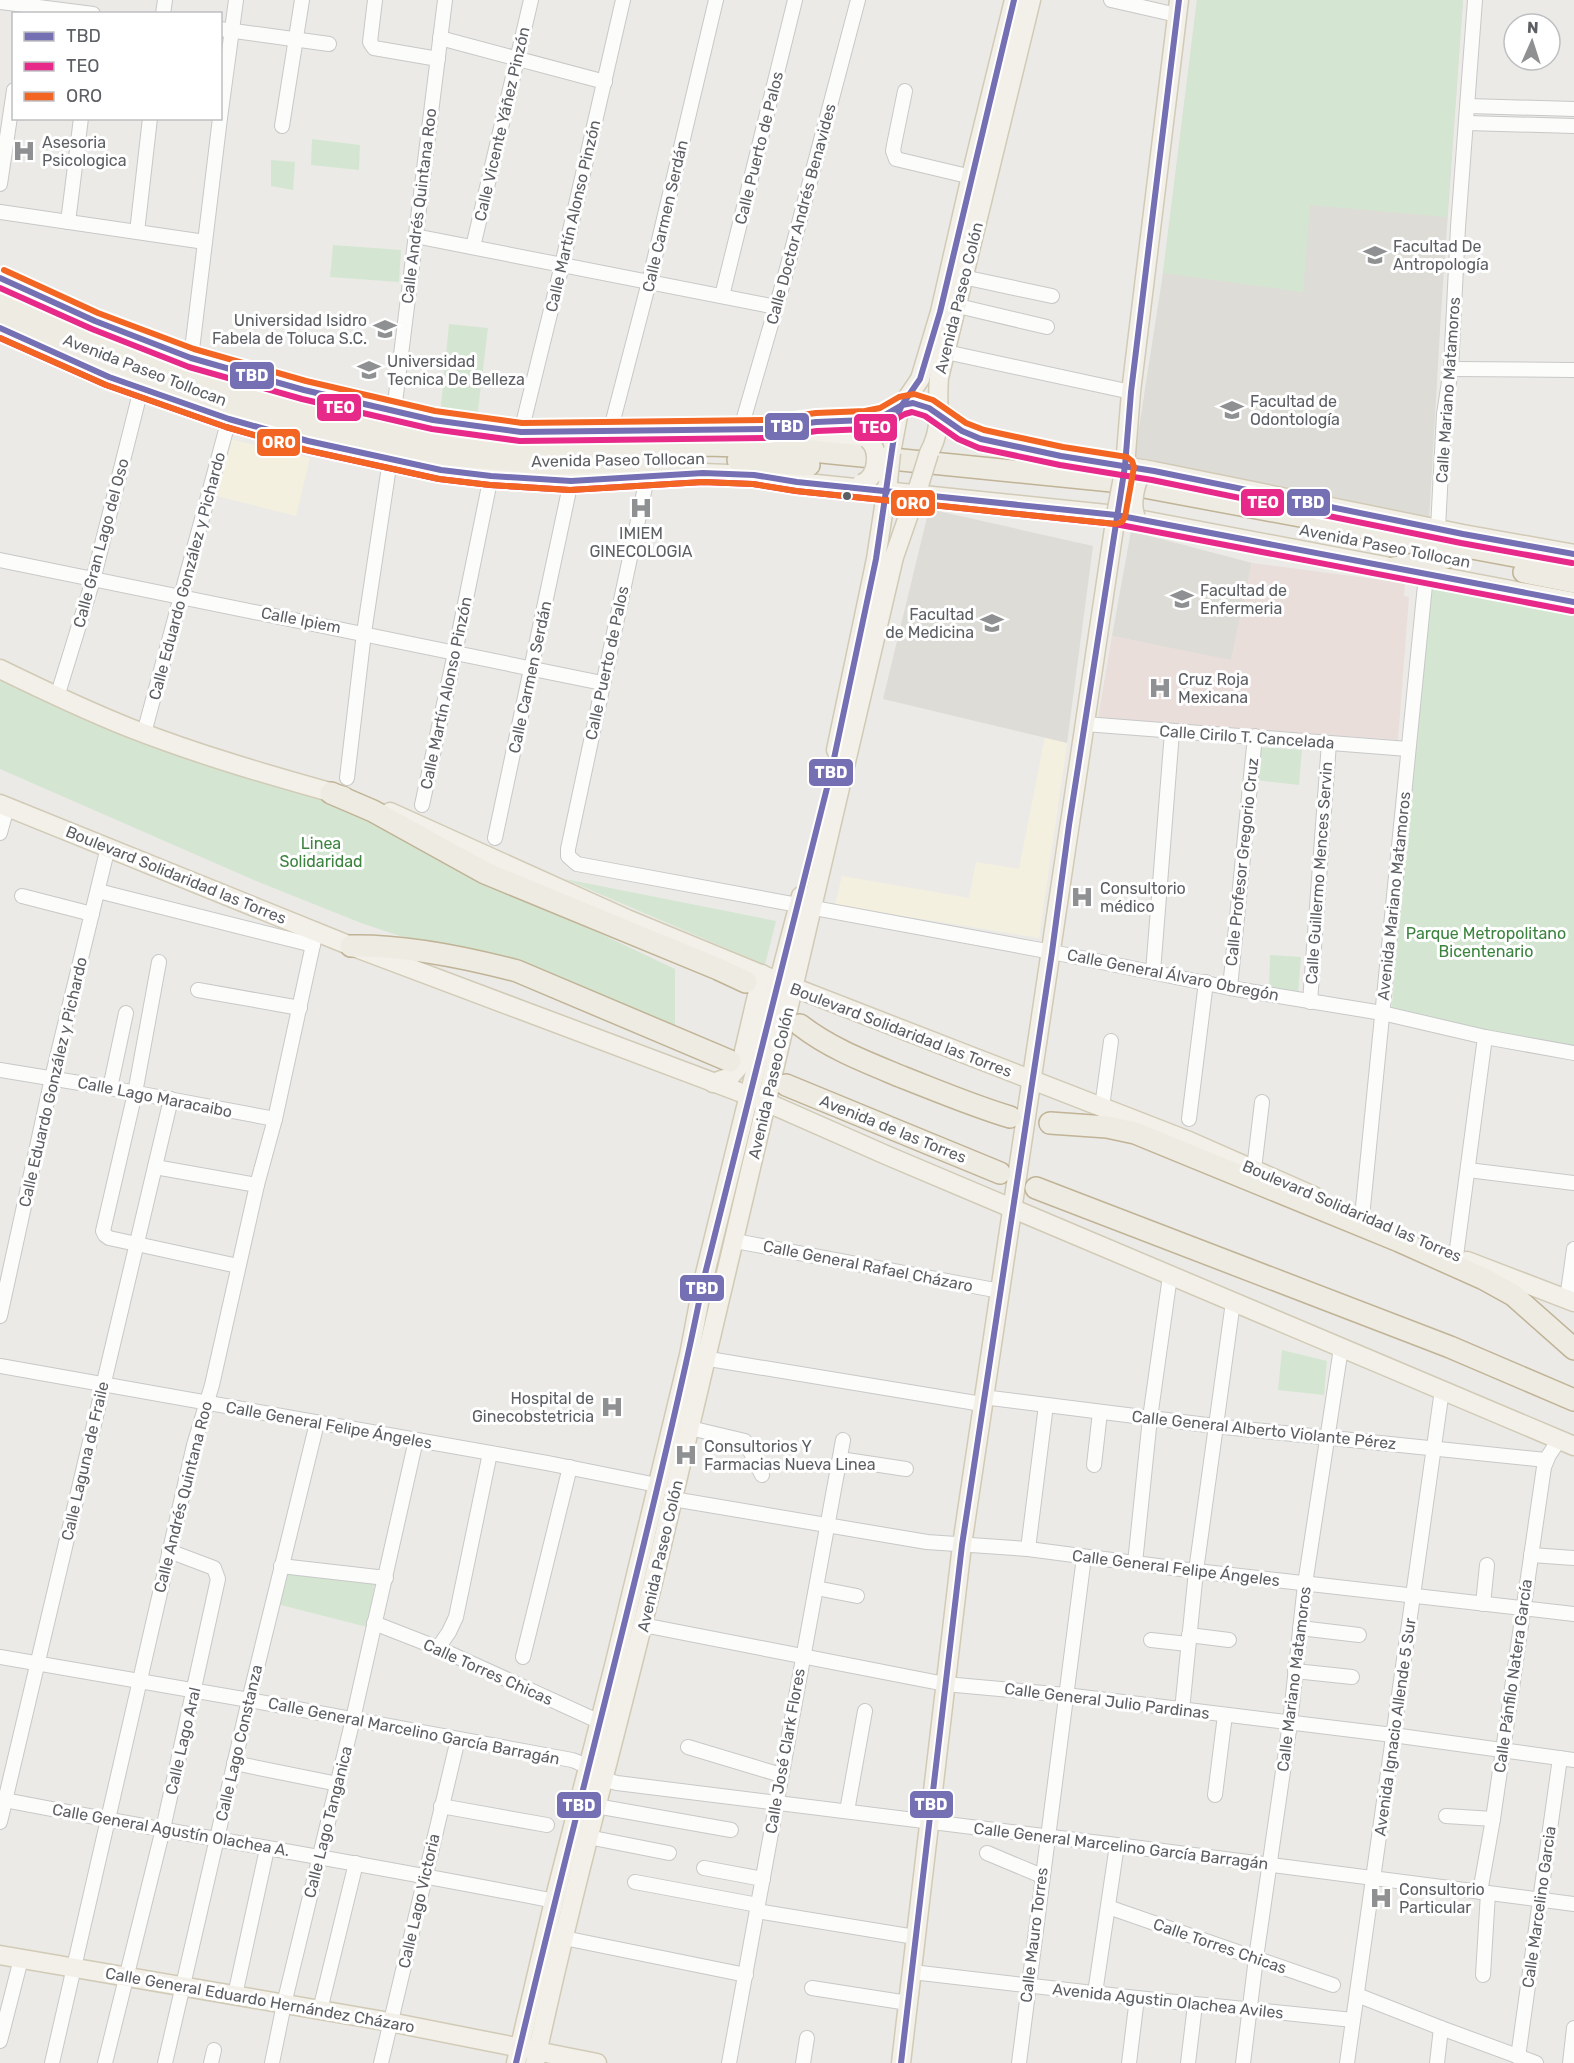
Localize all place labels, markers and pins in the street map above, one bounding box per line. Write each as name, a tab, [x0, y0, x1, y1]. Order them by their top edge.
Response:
place label: Asesoria Psicologica	[42, 133, 126, 170]
hospital icon: Asesoria Psicologica	[11, 138, 37, 164]
place label: Facultad De Antropología	[1393, 237, 1489, 274]
school or university icon: Facultad De Antropología	[1362, 242, 1388, 268]
place label: Universidad Isidro Fabela de Toluca S.C.	[212, 311, 367, 348]
school or university icon: Universidad Isidro Fabela de Toluca S.C.	[372, 316, 398, 342]
place label: Universidad Tecnica De Belleza	[387, 352, 525, 389]
school or university icon: Universidad Tecnica De Belleza	[356, 357, 382, 383]
place label: Facultad de Odontología	[1250, 392, 1340, 429]
school or university icon: Facultad de Odontología	[1219, 397, 1245, 423]
unlabelled marker	[841, 490, 853, 502]
hospital icon: IMIEM GINECOLOGIA	[628, 495, 654, 521]
place label: IMIEM GINECOLOGIA	[589, 524, 693, 561]
place label: Facultad de Enfermeria	[1200, 581, 1287, 618]
school or university icon: Facultad de Enfermeria	[1169, 586, 1195, 612]
place label: Facultad de Medicina	[885, 605, 974, 642]
school or university icon: Facultad de Medicina	[979, 610, 1005, 636]
place label: Cruz Roja Mexicana	[1178, 670, 1249, 707]
hospital icon: Cruz Roja Mexicana	[1147, 675, 1173, 701]
place label: Consultorio médico	[1100, 879, 1186, 916]
hospital icon: Consultorio médico	[1069, 884, 1095, 910]
place label: Hospital de Ginecobstetricia	[472, 1389, 594, 1426]
hospital icon: Hospital de Ginecobstetricia	[599, 1394, 625, 1420]
place label: Consultorios Y Farmacias Nueva Linea	[704, 1437, 876, 1474]
hospital icon: Consultorios Y Farmacias Nueva Linea	[673, 1442, 699, 1468]
place label: Consultorio Particular	[1399, 1880, 1485, 1917]
hospital icon: Consultorio Particular	[1368, 1885, 1394, 1911]

